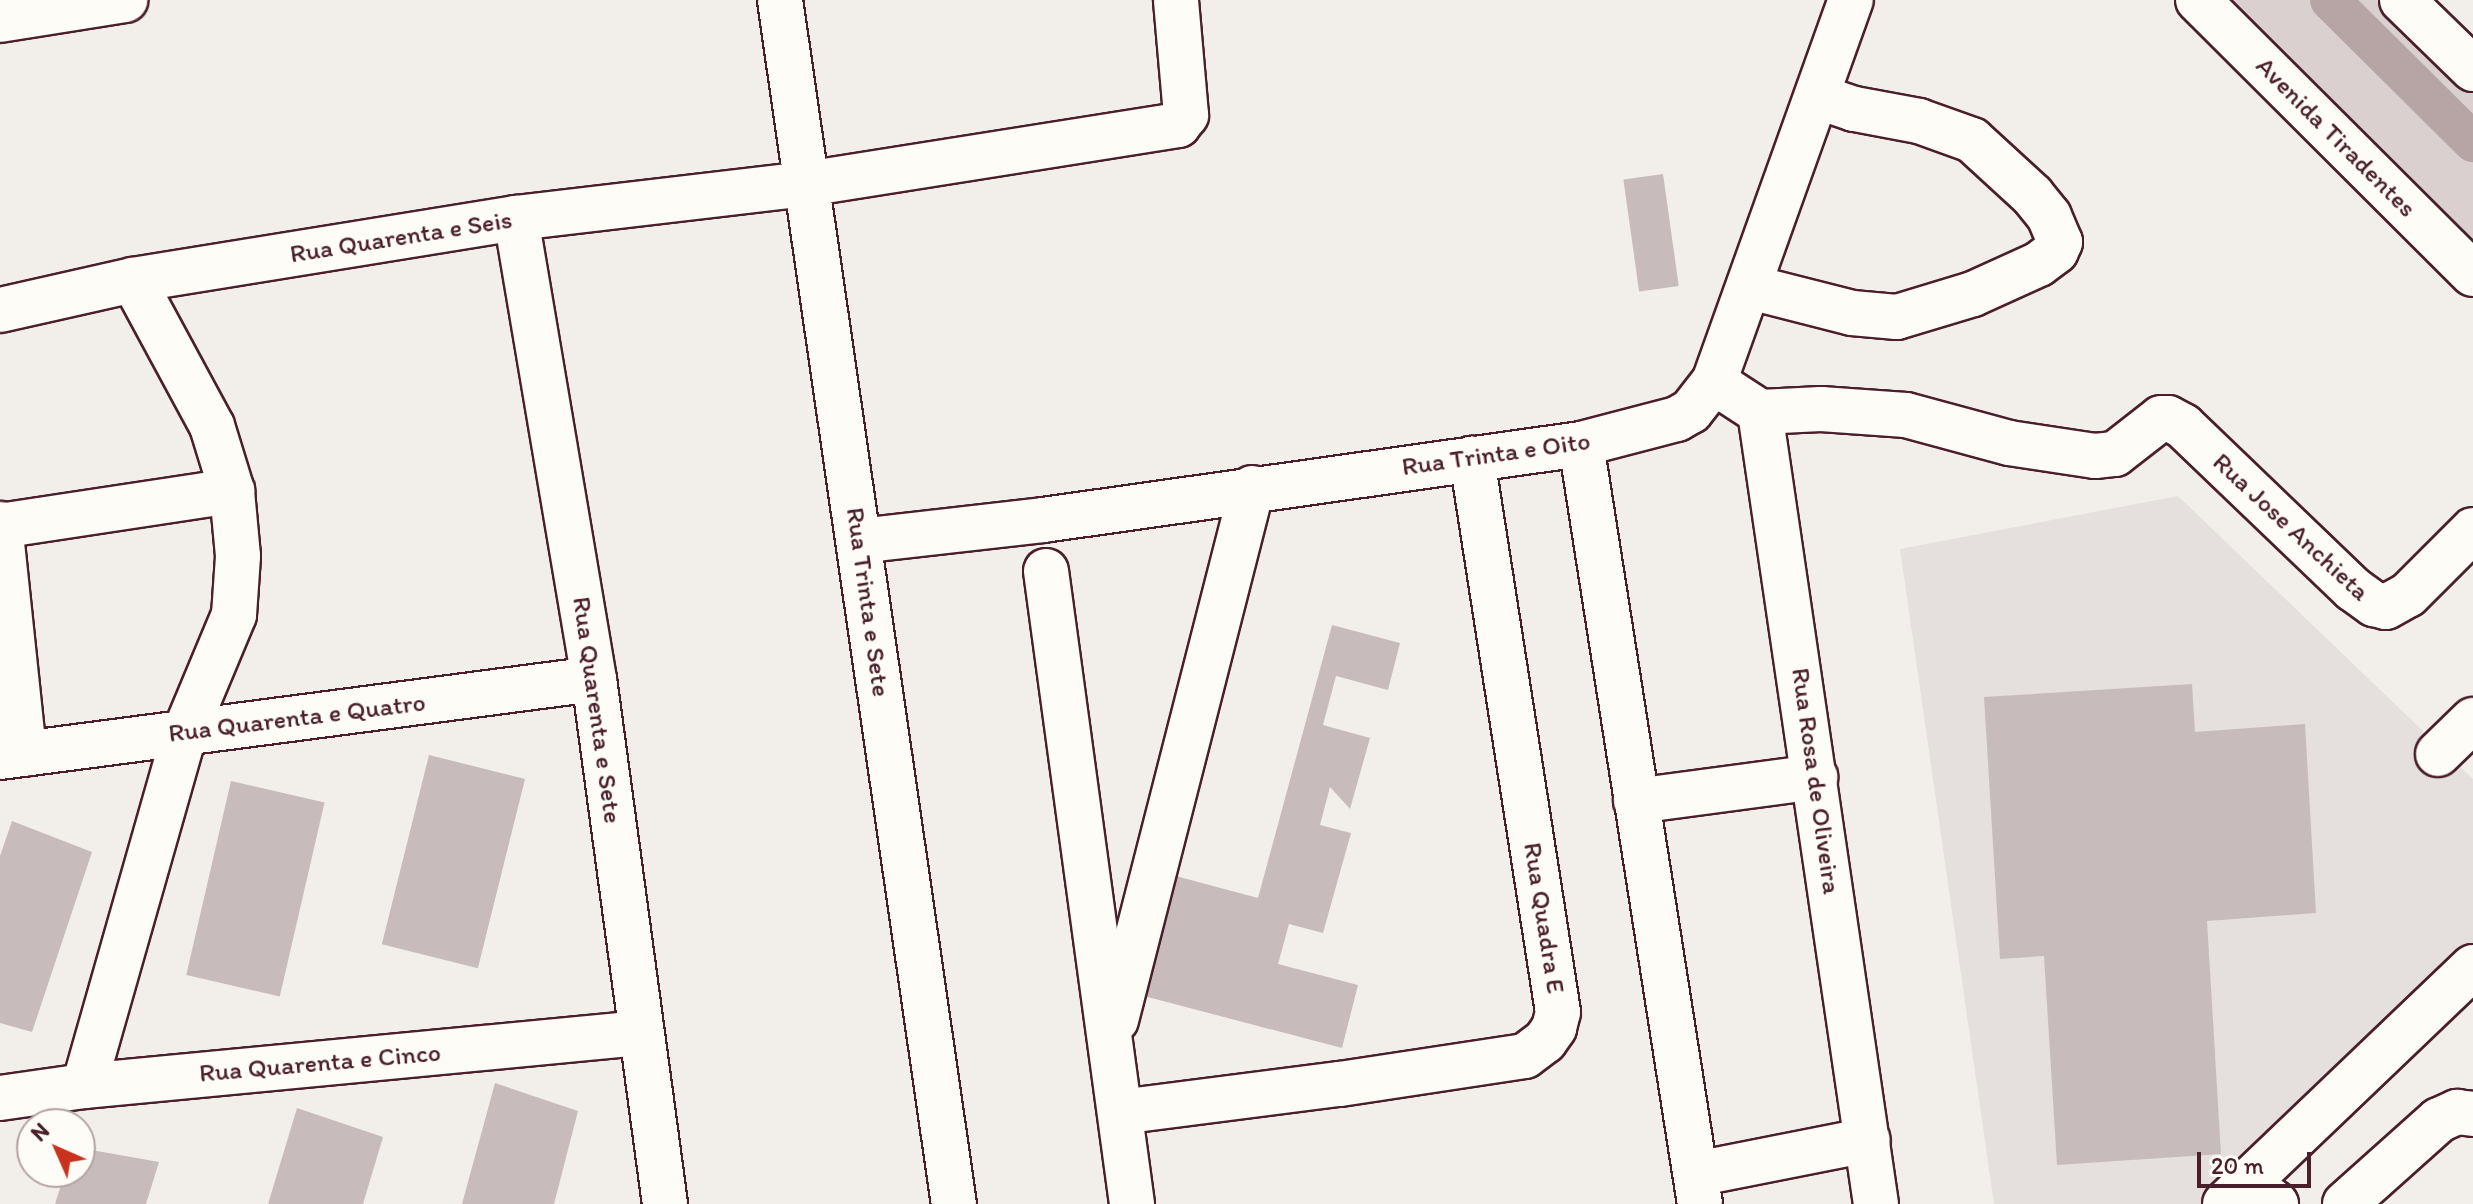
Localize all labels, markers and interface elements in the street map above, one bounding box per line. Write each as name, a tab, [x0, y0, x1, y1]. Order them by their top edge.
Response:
street label: Avenida Tiradentes	[2249, 50, 2423, 224]
street label: Rua Quarenta e Seis	[288, 204, 514, 270]
street label: Rua Trinta e Oito	[1401, 426, 1591, 482]
street label: Rua Jose Anchieta	[2206, 446, 2376, 608]
street label: Rua Trinta e Sete	[839, 507, 897, 697]
street label: Rua Quarenta e Sete	[566, 595, 628, 825]
street label: Rua Rosa de Oliveira	[1785, 666, 1847, 896]
street label: Rua Quarenta e Quatro	[167, 687, 427, 749]
street label: Rua Quadra E	[1517, 840, 1571, 996]
street label: Rua Quarenta e Cinco	[198, 1037, 442, 1089]
north arrow	[16, 1108, 96, 1188]
text: N	[25, 1117, 55, 1147]
scale bar	[2201, 1136, 2315, 1186]
text: 20 m	[2211, 1151, 2264, 1180]

